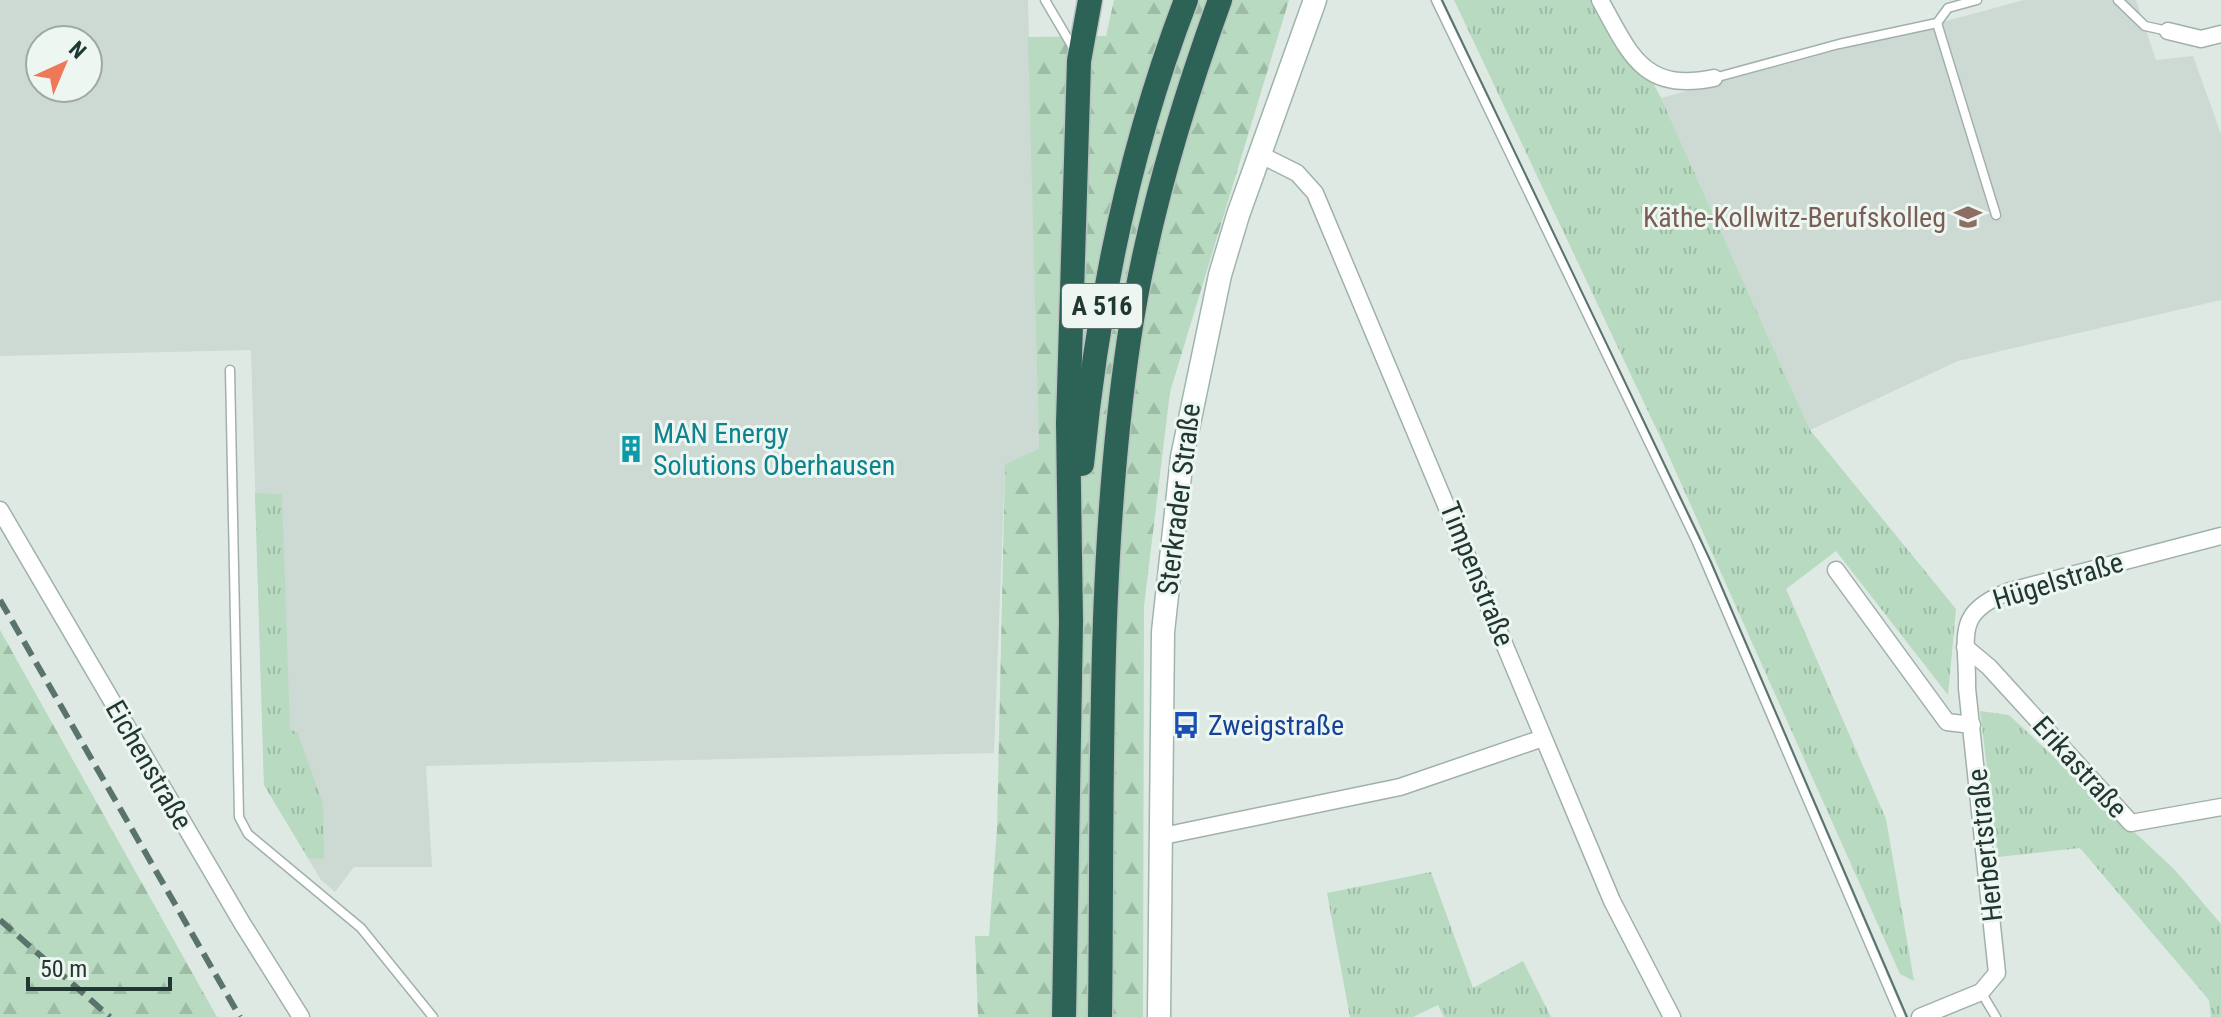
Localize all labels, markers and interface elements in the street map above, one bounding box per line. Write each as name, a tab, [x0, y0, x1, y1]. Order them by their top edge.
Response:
north arrow	[24, 24, 104, 104]
text: N	[64, 36, 91, 64]
place label: Käthe-Kollwitz-Berufskolleg	[1643, 201, 1946, 234]
school or university icon: Käthe-Kollwitz-Berufskolleg	[1953, 202, 1983, 232]
road number: A 516	[1062, 284, 1142, 328]
street label: Sterkrader Straße	[1151, 402, 1207, 596]
place label: MAN Energy Solutions Oberhausen	[653, 417, 895, 482]
building icon: MAN Energy Solutions Oberhausen	[616, 434, 646, 464]
street label: Timpenstraße	[1433, 497, 1521, 651]
street label: Hügelstraße	[1989, 546, 2127, 616]
street label: Eichenstraße	[99, 695, 199, 835]
place label: Zweigstraße	[1208, 709, 1344, 742]
street label: Erikastraße	[2026, 709, 2134, 825]
bus stop icon: Zweigstraße	[1171, 710, 1201, 740]
street label: Herbertstraße	[1961, 767, 2009, 923]
scale bar	[28, 941, 170, 991]
text: 50 m	[40, 955, 87, 983]

